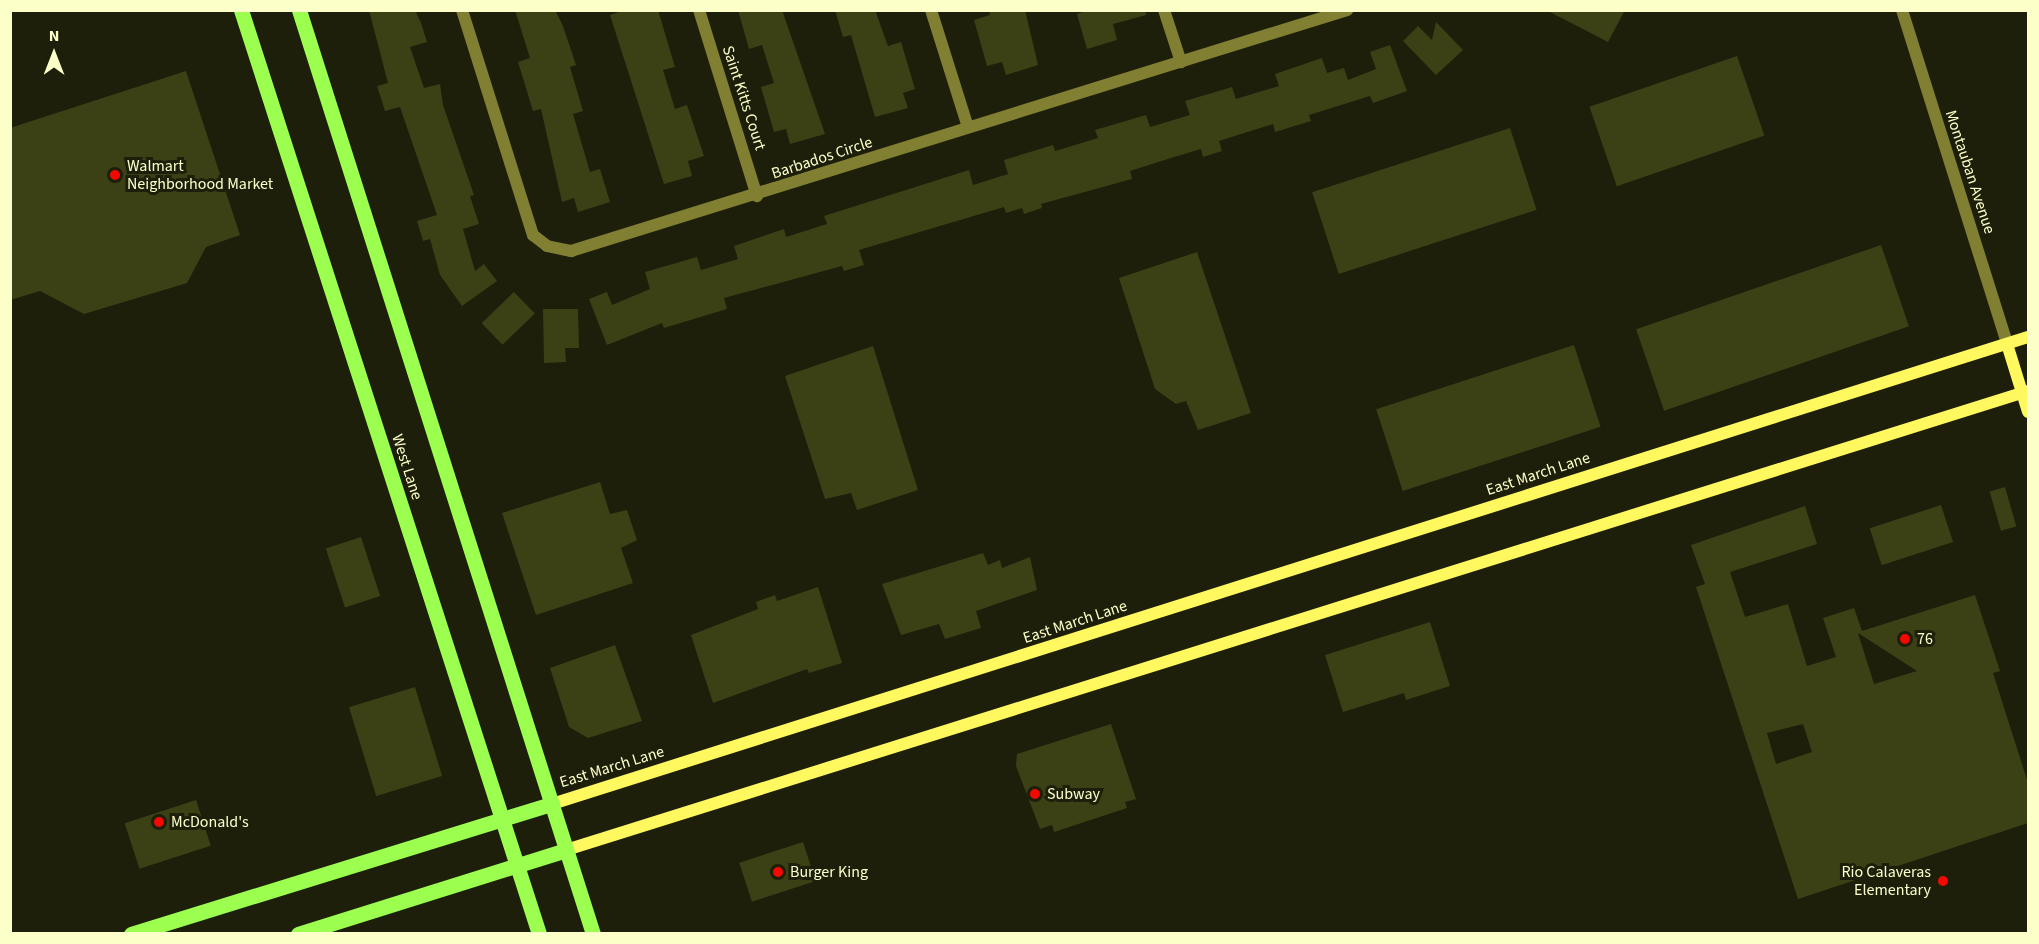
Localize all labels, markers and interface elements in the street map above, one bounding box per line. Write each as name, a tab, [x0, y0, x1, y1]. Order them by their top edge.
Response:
north arrow	[24, 24, 84, 84]
text: N	[49, 25, 59, 47]
street label: Saint Kitts Court	[718, 43, 770, 153]
street label: Montauban Avenue	[1941, 108, 1999, 236]
street label: Barbados Circle	[769, 133, 875, 183]
place label: Walmart Neighborhood Market	[127, 156, 273, 194]
marker: Walmart Neighborhood Market	[108, 168, 122, 182]
street label: West Lane	[387, 432, 427, 502]
street label: East March Lane	[1484, 448, 1592, 500]
street label: East March Lane	[1021, 596, 1129, 648]
place label: 76	[1917, 629, 1933, 649]
marker: 76	[1898, 632, 1912, 646]
street label: East March Lane	[557, 742, 667, 792]
place label: Subway	[1047, 784, 1100, 804]
marker: Subway	[1028, 787, 1042, 801]
place label: McDonald's	[171, 812, 249, 832]
marker: McDonald's	[152, 815, 166, 829]
place label: Burger King	[790, 862, 868, 882]
place label: Rio Calaveras Elementary	[1841, 862, 1931, 900]
marker: Burger King	[771, 865, 785, 879]
marker: Rio Calaveras Elementary	[1936, 874, 1950, 888]

